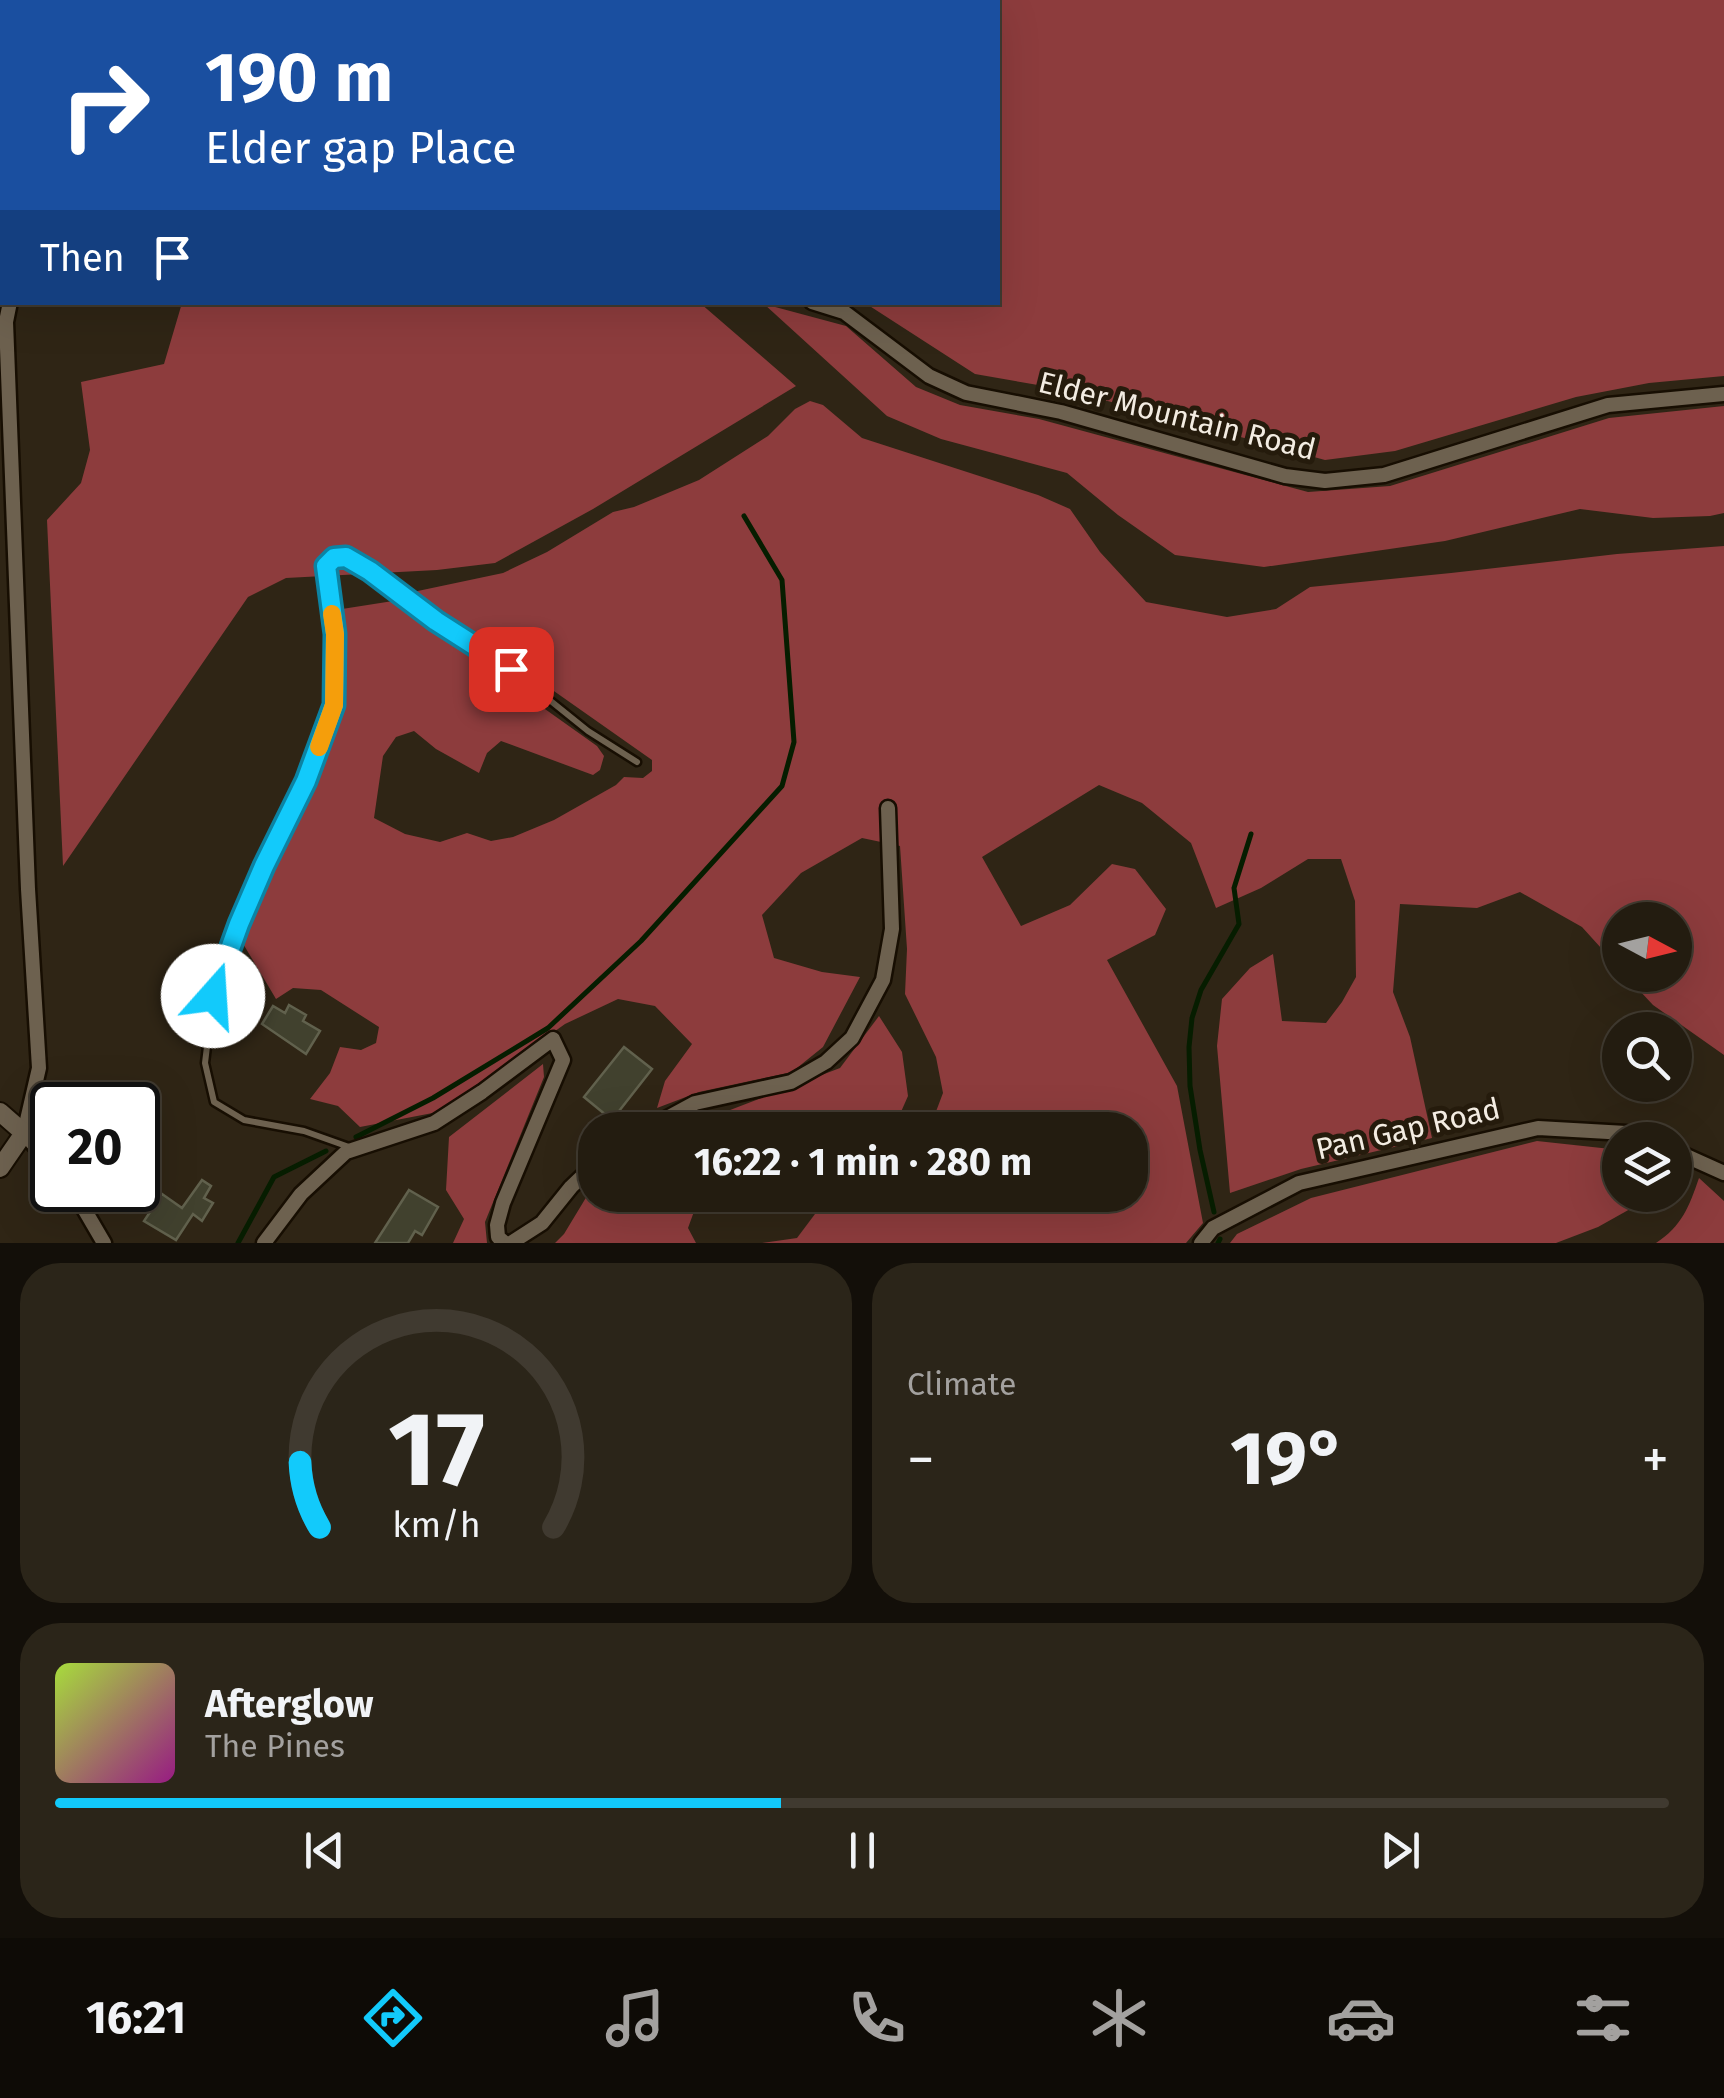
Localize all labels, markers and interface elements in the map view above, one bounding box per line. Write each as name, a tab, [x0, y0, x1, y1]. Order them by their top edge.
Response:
text: 190 m	[205, 36, 393, 120]
icon: right	[40, 40, 170, 170]
text: Elder gap Place	[205, 121, 516, 175]
icon: arrive	[145, 230, 200, 285]
text: Then	[40, 235, 125, 281]
street label: Elder Mountain Road	[1035, 364, 1319, 468]
pin	[469, 627, 554, 712]
icon: arrive	[484, 642, 539, 697]
north arrow	[1602, 902, 1692, 992]
map controls	[1602, 902, 1692, 1212]
position arrow	[161, 944, 265, 1048]
button: search	[1602, 1012, 1692, 1102]
speed limit sign: 20	[30, 1082, 160, 1212]
street label: Pan Gap Road	[1312, 1090, 1504, 1168]
button: layers	[1602, 1122, 1692, 1212]
text: 16:22 · 1 min · 280 m	[694, 1139, 1032, 1185]
text: Climate	[907, 1365, 1016, 1403]
text: 17	[388, 1388, 484, 1513]
text: 19°	[1230, 1414, 1346, 1504]
text: −	[907, 1427, 935, 1493]
text: +	[1642, 1427, 1669, 1493]
text: km/h	[392, 1504, 480, 1546]
text: Afterglow	[205, 1681, 373, 1727]
text: The Pines	[205, 1727, 345, 1765]
icon: previous	[297, 1823, 352, 1878]
icon: pause	[835, 1823, 890, 1878]
icon: next	[1373, 1823, 1428, 1878]
icon: directions	[358, 1983, 428, 2053]
icon: music	[600, 1983, 670, 2053]
icon: phone	[842, 1983, 912, 2053]
icon: climate	[1084, 1983, 1154, 2053]
icon: car	[1326, 1983, 1396, 2053]
icon: filters	[1568, 1983, 1638, 2053]
text: 16:21	[86, 1991, 186, 2045]

